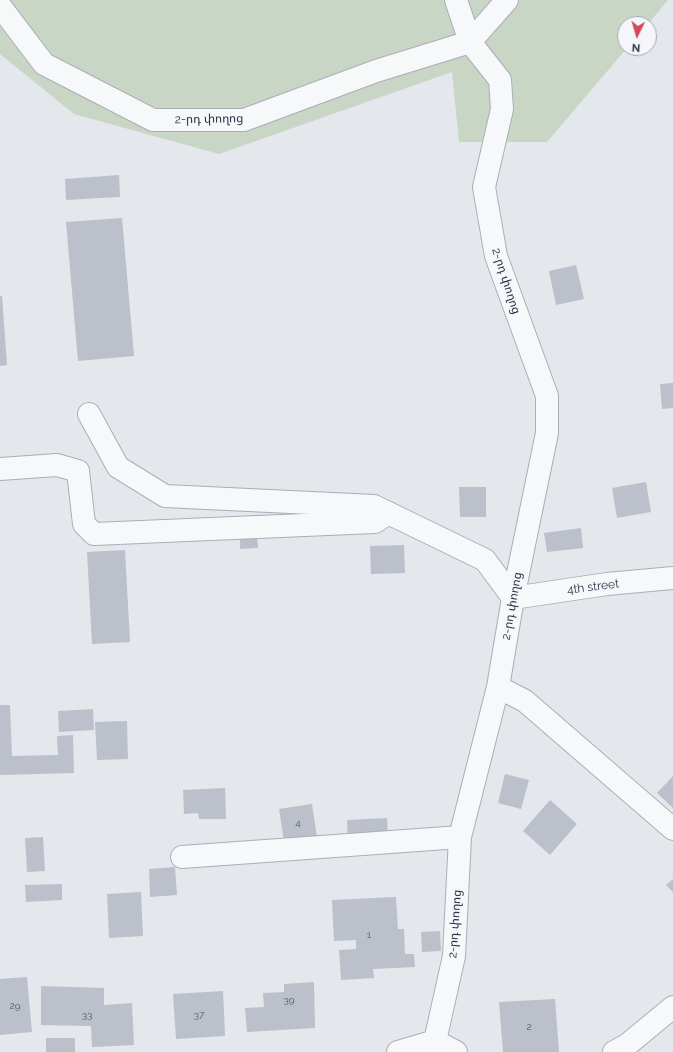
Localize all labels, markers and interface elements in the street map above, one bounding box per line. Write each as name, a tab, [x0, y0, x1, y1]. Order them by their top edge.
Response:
north arrow	[617, 16, 657, 56]
text: N	[631, 41, 641, 54]
street label: 2-րդ փողոց	[174, 111, 244, 127]
street label: 2-րդ փողոց	[489, 246, 523, 316]
street label: 2-րդ փողոց	[499, 571, 525, 641]
street label: 4th street	[566, 577, 620, 597]
house number: 4	[295, 817, 301, 829]
street label: 2-րդ փողոց	[445, 889, 465, 959]
house number: 1	[367, 929, 371, 941]
house number: 39	[283, 994, 295, 1006]
house number: 29	[9, 1000, 21, 1012]
house number: 33	[82, 1009, 92, 1021]
house number: 37	[194, 1009, 204, 1021]
house number: 2	[526, 1021, 532, 1033]

